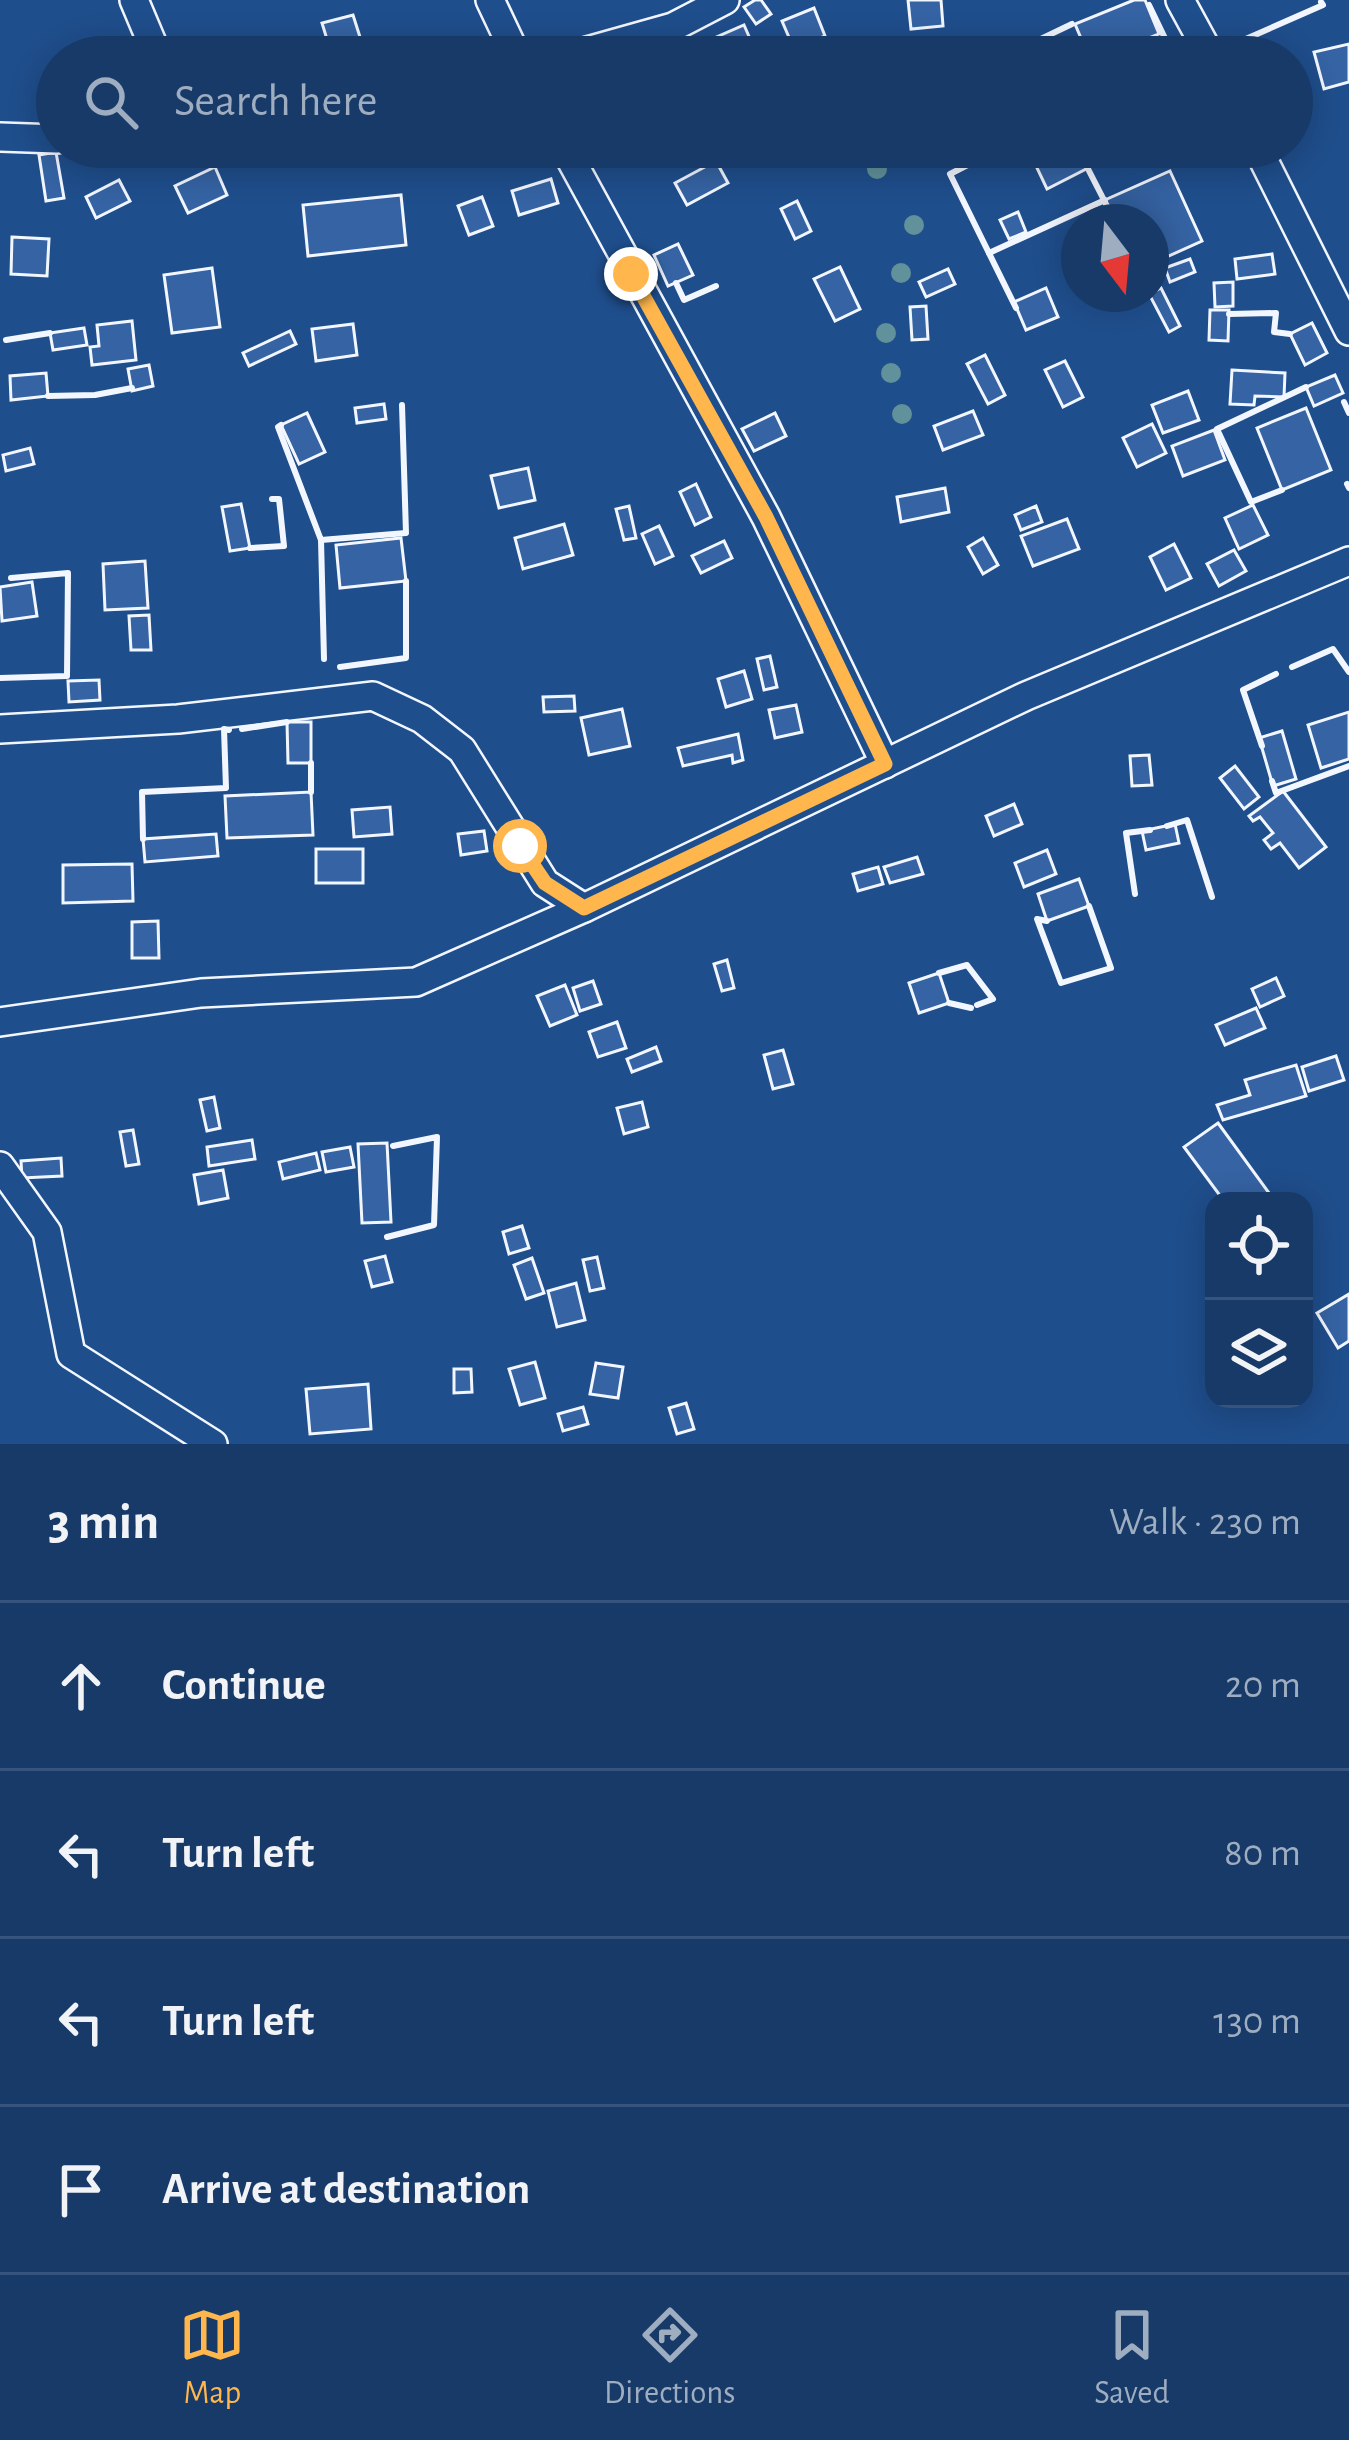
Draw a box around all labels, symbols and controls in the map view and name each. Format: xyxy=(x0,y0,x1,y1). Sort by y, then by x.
search box xyxy=(36,36,1313,168)
icon: search xyxy=(78,69,144,135)
text: Search here xyxy=(174,79,377,124)
north arrow xyxy=(1061,204,1169,312)
route end xyxy=(604,247,658,301)
route start xyxy=(493,819,547,873)
map controls xyxy=(1205,1192,1313,1408)
button: locate xyxy=(1205,1192,1313,1300)
button: layers xyxy=(1205,1300,1313,1408)
text: 3 min xyxy=(48,1497,159,1548)
text: Walk · 230 m xyxy=(1109,1503,1301,1542)
icon: ahead xyxy=(48,1653,114,1719)
text: Continue xyxy=(162,1663,326,1708)
text: 20 m xyxy=(1225,1666,1301,1705)
icon: left xyxy=(48,1821,114,1887)
text: Turn left xyxy=(162,1831,314,1876)
text: 80 m xyxy=(1224,1834,1301,1873)
icon: left xyxy=(48,1989,114,2055)
text: Turn left xyxy=(162,1999,314,2044)
text: 130 m xyxy=(1213,2002,1301,2041)
icon: arrive xyxy=(48,2157,114,2223)
text: Arrive at destination xyxy=(162,2167,530,2212)
tab: Map xyxy=(179,2302,245,2414)
tab: Directions xyxy=(604,2302,735,2414)
tab: Saved xyxy=(1094,2302,1170,2414)

